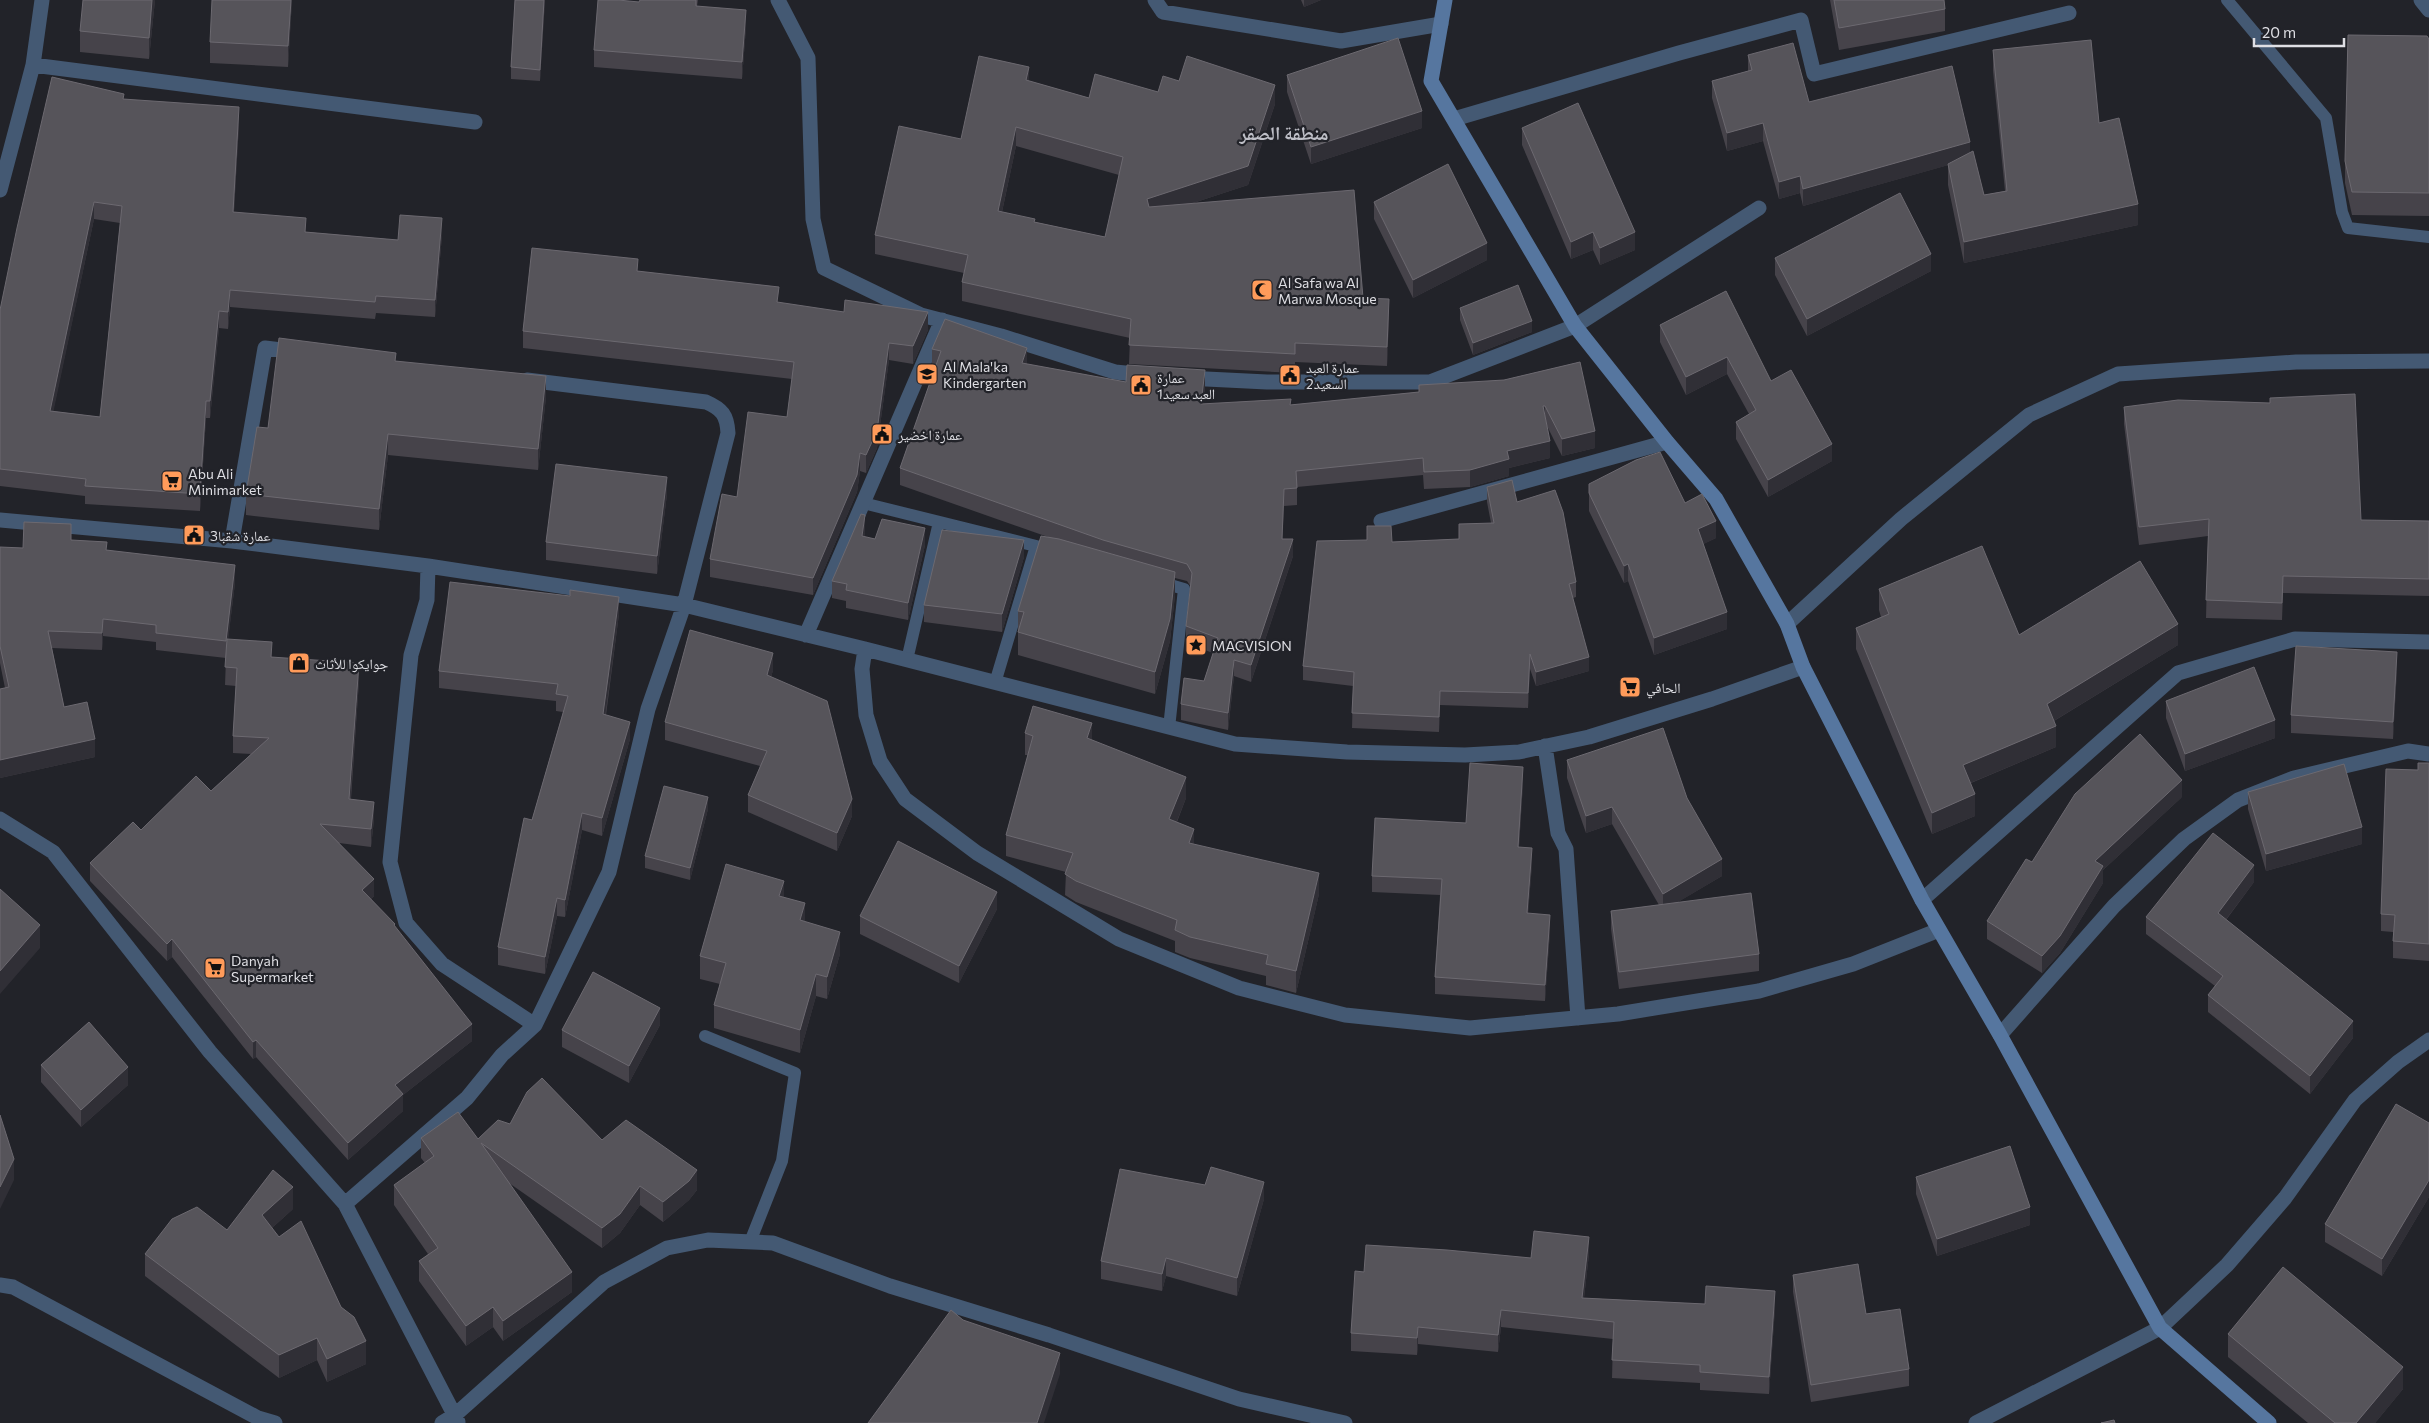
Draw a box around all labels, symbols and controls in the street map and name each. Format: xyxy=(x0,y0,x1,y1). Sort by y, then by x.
scale bar xyxy=(2254,15,2344,47)
text: 20 m xyxy=(2262,23,2296,41)
district label: منطقة الصقر xyxy=(1238,121,1329,144)
place label: Al Safa wa Al Marwa Mosque xyxy=(1278,274,1377,307)
mosque icon: Al Safa wa Al Marwa Mosque xyxy=(1250,278,1274,302)
place label: Al Mala'ka Kindergarten xyxy=(943,358,1027,391)
place label: عمارة العبد السعيد2 xyxy=(1306,359,1359,392)
school or university icon: Al Mala'ka Kindergarten xyxy=(915,362,939,386)
public building icon: عمارة العبد السعيد2 xyxy=(1278,363,1302,387)
place label: عمارة العبد سعيد1 xyxy=(1157,369,1215,402)
public building icon: عمارة العبد سعيد1 xyxy=(1129,373,1153,397)
public building icon: عمارة اخضير xyxy=(870,422,894,446)
place label: عمارة اخضير xyxy=(897,426,962,444)
place label: Abu Ali Minimarket xyxy=(188,465,262,498)
supermarket icon: Abu Ali Minimarket xyxy=(160,469,184,493)
public building icon: عمارة شقبا3 xyxy=(182,523,206,547)
place label: عمارة شقبا3 xyxy=(210,527,270,545)
place icon: MACVISION xyxy=(1184,633,1208,657)
place label: MACVISION xyxy=(1212,637,1292,654)
shop icon: جوايكوا للأثاث xyxy=(287,651,311,675)
place label: جوايكوا للأثاث xyxy=(315,655,388,673)
supermarket icon: الحافي xyxy=(1618,675,1642,699)
place label: الحافي xyxy=(1646,679,1681,699)
place label: Danyah Supermarket xyxy=(231,952,314,985)
supermarket icon: Danyah Supermarket xyxy=(203,956,227,980)

